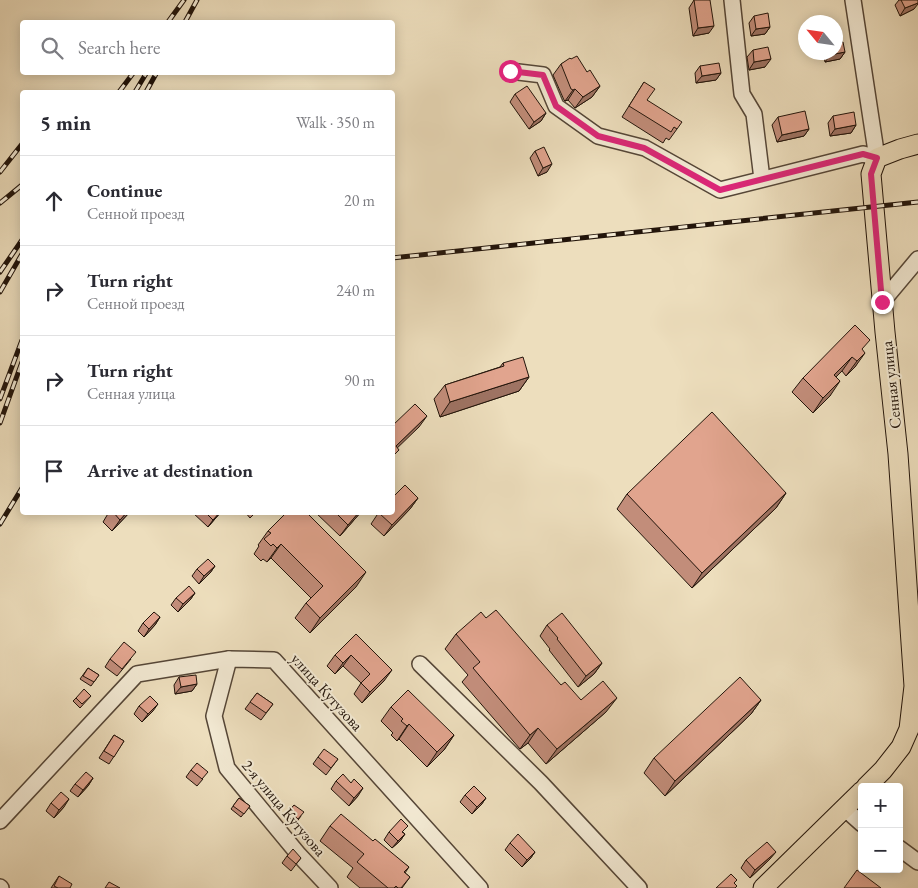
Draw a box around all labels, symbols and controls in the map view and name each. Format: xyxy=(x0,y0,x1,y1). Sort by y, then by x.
north arrow xyxy=(798,15,843,60)
search box xyxy=(20,20,395,75)
icon: search xyxy=(38,34,66,62)
text: Search here xyxy=(78,35,160,60)
route start xyxy=(499,60,522,83)
text: 5 min xyxy=(40,109,91,136)
text: Walk · 350 m xyxy=(296,112,375,133)
text: Continue xyxy=(87,178,162,203)
icon: ahead xyxy=(40,187,68,215)
text: 20 m xyxy=(344,190,375,211)
text: Сенной проезд xyxy=(87,203,185,224)
text: Turn right xyxy=(87,268,173,293)
icon: right xyxy=(40,277,68,305)
text: 240 m xyxy=(336,280,375,301)
route end xyxy=(871,291,894,314)
text: Сенной проезд xyxy=(87,293,185,314)
street label: Сенная улица xyxy=(876,339,906,430)
text: Turn right xyxy=(87,358,173,383)
icon: right xyxy=(40,367,68,395)
text: 90 m xyxy=(344,370,375,391)
text: Сенная улица xyxy=(87,383,175,404)
icon: arrive xyxy=(40,457,68,485)
text: Arrive at destination xyxy=(87,458,253,483)
street label: улица Кутузова xyxy=(286,649,368,736)
street label: 2-я улица Кутузова xyxy=(237,755,331,861)
map controls xyxy=(858,783,903,873)
button: + xyxy=(858,783,903,828)
button: − xyxy=(858,828,903,873)

